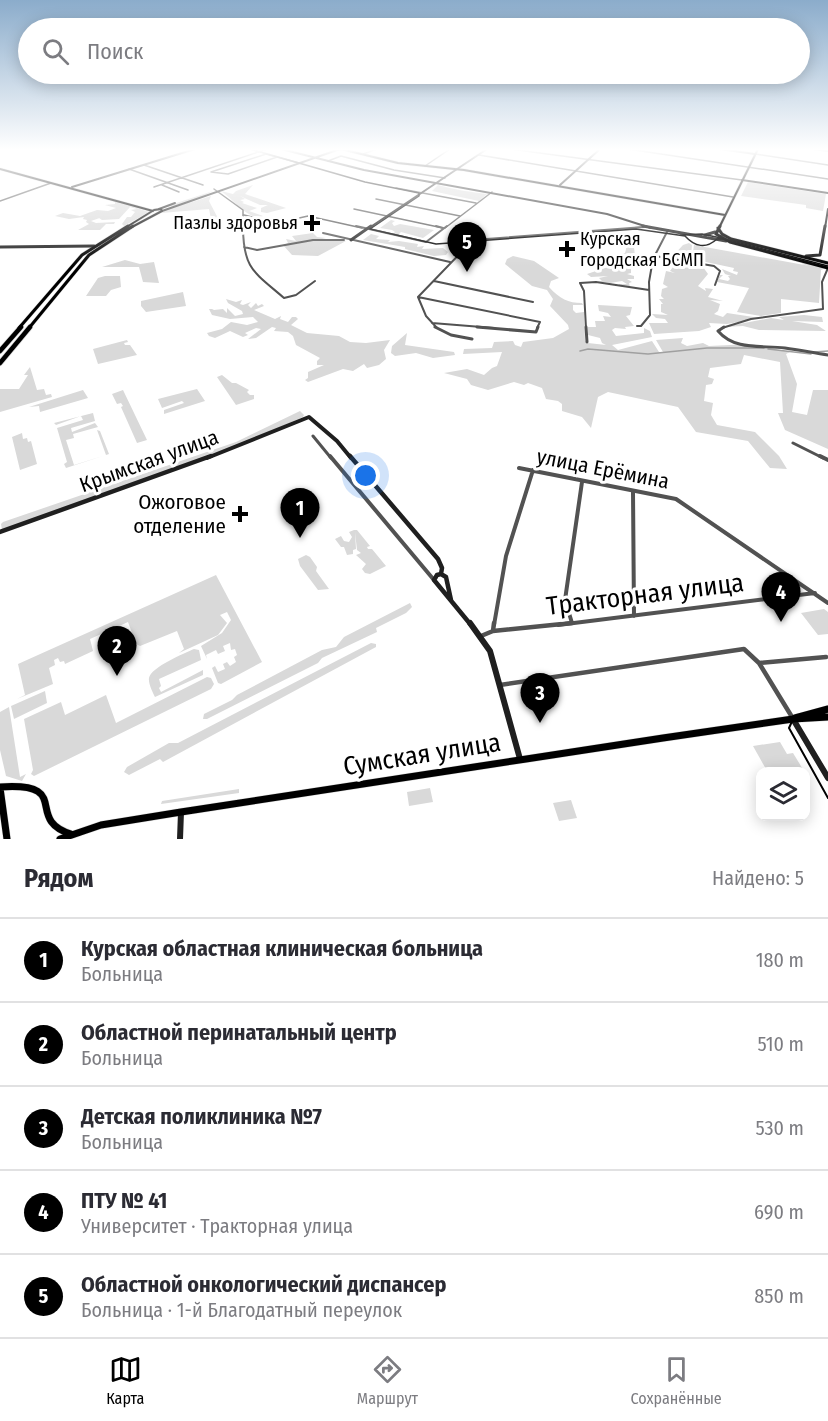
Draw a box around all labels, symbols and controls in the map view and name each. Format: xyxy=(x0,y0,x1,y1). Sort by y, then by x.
search box xyxy=(18,18,810,84)
icon: search xyxy=(39,35,72,68)
text: Поиск xyxy=(87,38,143,65)
place label: Пазлы здоровья xyxy=(173,212,298,234)
marker: Пазлы здоровья xyxy=(303,214,321,232)
pin: 5 xyxy=(448,222,486,272)
place label: Курская городская БСМП xyxy=(580,228,704,271)
marker: Курская городская БСМП xyxy=(558,240,576,258)
street label: Крымская улица xyxy=(76,424,222,498)
street label: улица Ерёмина xyxy=(535,443,671,495)
your location xyxy=(351,461,380,490)
pin: 1 xyxy=(280,488,320,538)
place label: Ожоговое отделение xyxy=(133,489,226,539)
marker: Ожоговое отделение xyxy=(231,505,249,523)
street label: Тракторная улица xyxy=(545,567,746,622)
pin: 4 xyxy=(762,572,800,622)
pin: 2 xyxy=(98,626,136,676)
pin: 3 xyxy=(520,674,560,723)
street label: Сумская улица xyxy=(341,727,503,782)
map controls xyxy=(756,767,810,821)
button: layers xyxy=(756,767,810,821)
text: Рядом xyxy=(24,863,93,894)
text: Найдено: 5 xyxy=(712,866,804,890)
text: Курская областная клиническая больница xyxy=(81,935,483,962)
text: 1 xyxy=(39,948,48,972)
text: 180 m xyxy=(756,948,804,972)
text: Больница xyxy=(81,962,163,986)
text: Областной перинатальный центр xyxy=(81,1019,397,1046)
text: 2 xyxy=(39,1032,48,1056)
text: 510 m xyxy=(758,1032,804,1056)
text: Больница xyxy=(81,1046,163,1070)
text: Детская поликлиника №7 xyxy=(81,1103,322,1130)
text: 3 xyxy=(39,1116,48,1140)
text: 530 m xyxy=(755,1116,804,1140)
text: Больница xyxy=(81,1130,163,1154)
text: ПТУ № 41 xyxy=(81,1187,167,1214)
text: 4 xyxy=(38,1200,49,1224)
text: 690 m xyxy=(754,1200,804,1224)
text: Университет · Тракторная улица xyxy=(81,1214,353,1238)
text: Областной онкологический диспансер xyxy=(81,1271,446,1298)
text: 5 xyxy=(39,1284,48,1308)
text: 850 m xyxy=(754,1284,804,1308)
text: Больница · 1-й Благодатный переулок xyxy=(81,1298,402,1322)
tab: Карта xyxy=(106,1353,144,1408)
tab: Маршрут xyxy=(357,1353,418,1408)
tab: Сохранённые xyxy=(630,1353,722,1408)

